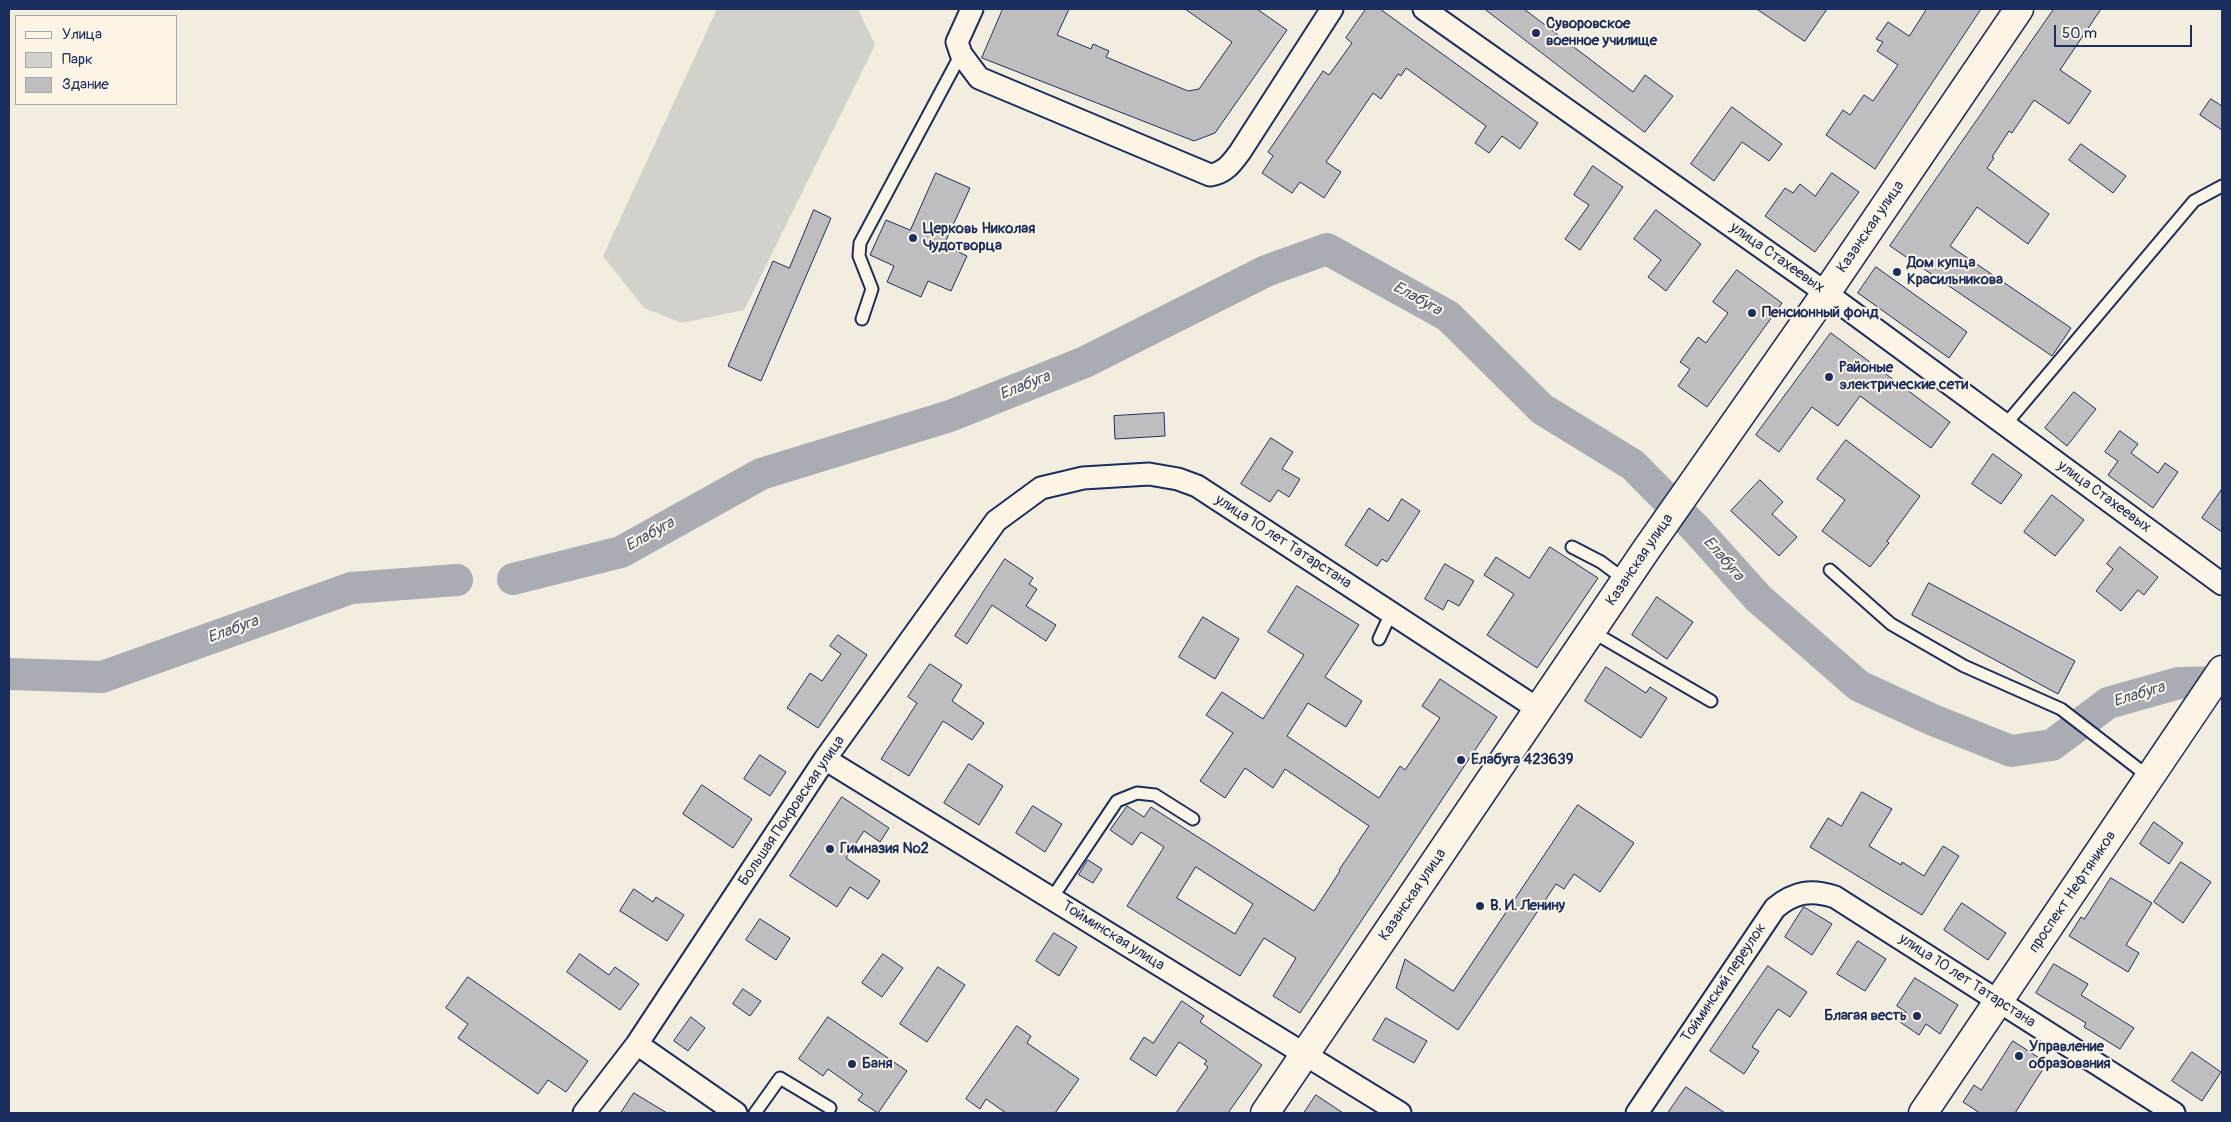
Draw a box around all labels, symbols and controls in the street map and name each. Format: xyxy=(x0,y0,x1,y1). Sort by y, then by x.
legend xyxy=(15,15,178,105)
place label: Суворовское военное училище xyxy=(1546,15,1657,50)
scale bar xyxy=(2056,15,2194,47)
text: 50 m xyxy=(2062,24,2097,43)
text: Улица xyxy=(62,25,102,44)
marker: Суворовское военное училище xyxy=(1530,27,1542,39)
text: Парк xyxy=(62,50,93,69)
text: Здание xyxy=(62,75,109,94)
street label: Казанская улица xyxy=(1834,177,1908,277)
street label: улица Стахеевых xyxy=(1726,219,1828,297)
place label: Церковь Николая Чудотворца xyxy=(923,220,1035,255)
marker: Церковь Николая Чудотворца xyxy=(907,232,919,244)
place label: Дом купца Красильникова xyxy=(1907,254,2003,289)
marker: Дом купца Красильникова xyxy=(1891,266,1903,278)
water label: Елабуга xyxy=(1389,278,1445,320)
place label: Пенсионный фонд xyxy=(1762,304,1878,322)
marker: Пенсионный фонд xyxy=(1746,307,1758,319)
place label: Районые электрические сети xyxy=(1839,359,1968,394)
water label: Елабуга xyxy=(997,367,1053,405)
marker: Районые электрические сети xyxy=(1823,371,1835,383)
street label: улица Стахеевых xyxy=(2054,457,2154,537)
street label: улица 10 лет Татарстана xyxy=(1211,491,1355,593)
street label: Казанская улица xyxy=(1603,510,1677,610)
water label: Елабуга xyxy=(622,514,678,556)
water label: Елабуга xyxy=(1698,533,1748,585)
water label: Елабуга xyxy=(205,612,261,648)
water label: Елабуга xyxy=(2111,678,2167,712)
street label: Большая Покровская улица xyxy=(735,733,849,889)
place label: Елабуга 423639 xyxy=(1471,751,1573,769)
marker: Елабуга 423639 xyxy=(1455,754,1467,766)
street label: проспект Нефтяников xyxy=(2025,828,2121,956)
place label: Гимназия №2 xyxy=(840,840,929,858)
marker: Гимназия №2 xyxy=(824,843,836,855)
street label: Казанская улица xyxy=(1376,845,1450,945)
street label: Тойминская улица xyxy=(1058,897,1168,975)
place label: В. И. Ленину xyxy=(1490,897,1565,915)
marker: В. И. Ленину xyxy=(1474,900,1486,912)
street label: Тойминский переулок xyxy=(1677,920,1771,1046)
street label: улица 10 лет Татарстана xyxy=(1895,930,2039,1032)
place label: Благая весть xyxy=(1824,1007,1907,1025)
marker: Благая весть xyxy=(1911,1010,1923,1022)
place label: Управление образования xyxy=(2029,1038,2111,1073)
marker: Управление образования xyxy=(2013,1050,2025,1062)
place label: Баня xyxy=(862,1055,893,1073)
marker: Баня xyxy=(846,1058,858,1070)

